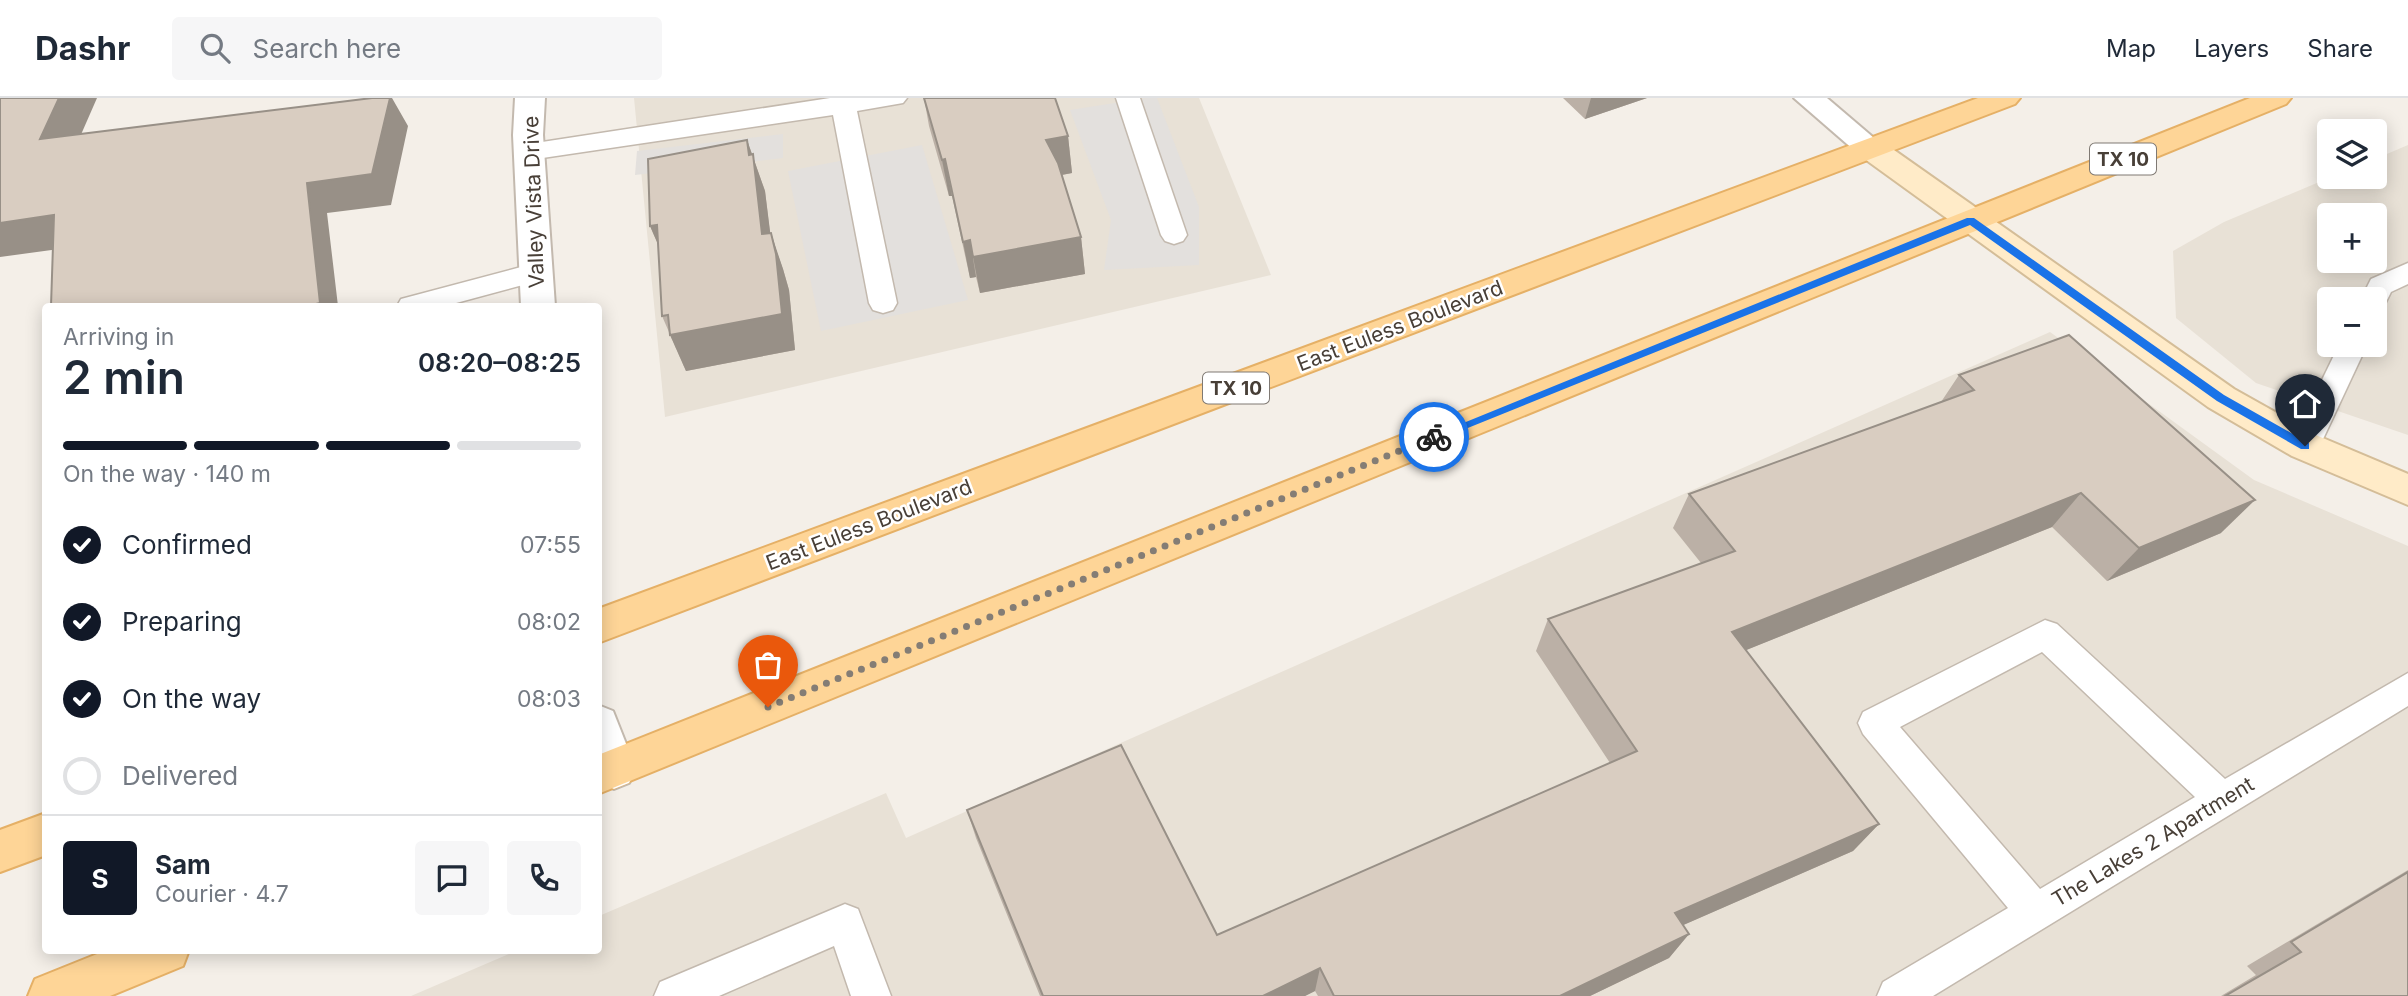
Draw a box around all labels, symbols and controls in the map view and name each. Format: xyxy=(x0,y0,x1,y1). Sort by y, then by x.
search box xyxy=(172,17,662,80)
text: Dashr xyxy=(35,28,130,68)
icon: search xyxy=(196,29,234,67)
text: Search here xyxy=(252,33,401,64)
text: Map xyxy=(2106,34,2156,63)
text: Layers xyxy=(2194,34,2269,63)
text: Share xyxy=(2307,34,2373,63)
street label: Valley Vista Drive xyxy=(518,115,549,289)
map controls xyxy=(2317,119,2387,357)
button: layers xyxy=(2317,119,2387,189)
road number: TX 10 xyxy=(2090,143,2156,174)
button: + xyxy=(2317,203,2387,273)
street label: East Euless Boulevard xyxy=(1293,275,1506,376)
button: − xyxy=(2317,287,2387,357)
text: Arriving in xyxy=(63,323,174,351)
text: 08:20–08:25 xyxy=(418,347,581,378)
text: 2 min xyxy=(63,349,185,405)
road number: TX 10 xyxy=(1203,372,1269,404)
pin xyxy=(2275,374,2335,446)
icon: home xyxy=(2286,385,2324,423)
courier xyxy=(1399,402,1469,472)
icon: bike xyxy=(1415,418,1453,456)
text: On the way · 140 m xyxy=(63,460,271,488)
street label: East Euless Boulevard xyxy=(762,474,975,575)
icon: check xyxy=(63,526,101,564)
text: Confirmed xyxy=(122,529,252,560)
text: 07:55 xyxy=(520,531,581,559)
icon: check xyxy=(63,603,101,641)
text: Preparing xyxy=(122,606,242,637)
text: 08:02 xyxy=(517,608,581,636)
pin xyxy=(738,635,798,707)
icon: bag xyxy=(749,646,787,684)
icon: check xyxy=(63,680,101,718)
text: On the way xyxy=(122,683,261,714)
text: 08:03 xyxy=(517,685,581,713)
text: Delivered xyxy=(122,760,238,791)
street label: The Lakes 2 Apartment xyxy=(2047,771,2258,912)
button: chat xyxy=(415,841,489,915)
button: phone xyxy=(507,841,581,915)
text: Sam xyxy=(155,849,211,880)
text: S xyxy=(91,863,109,894)
text: Courier · 4.7 xyxy=(155,880,289,908)

